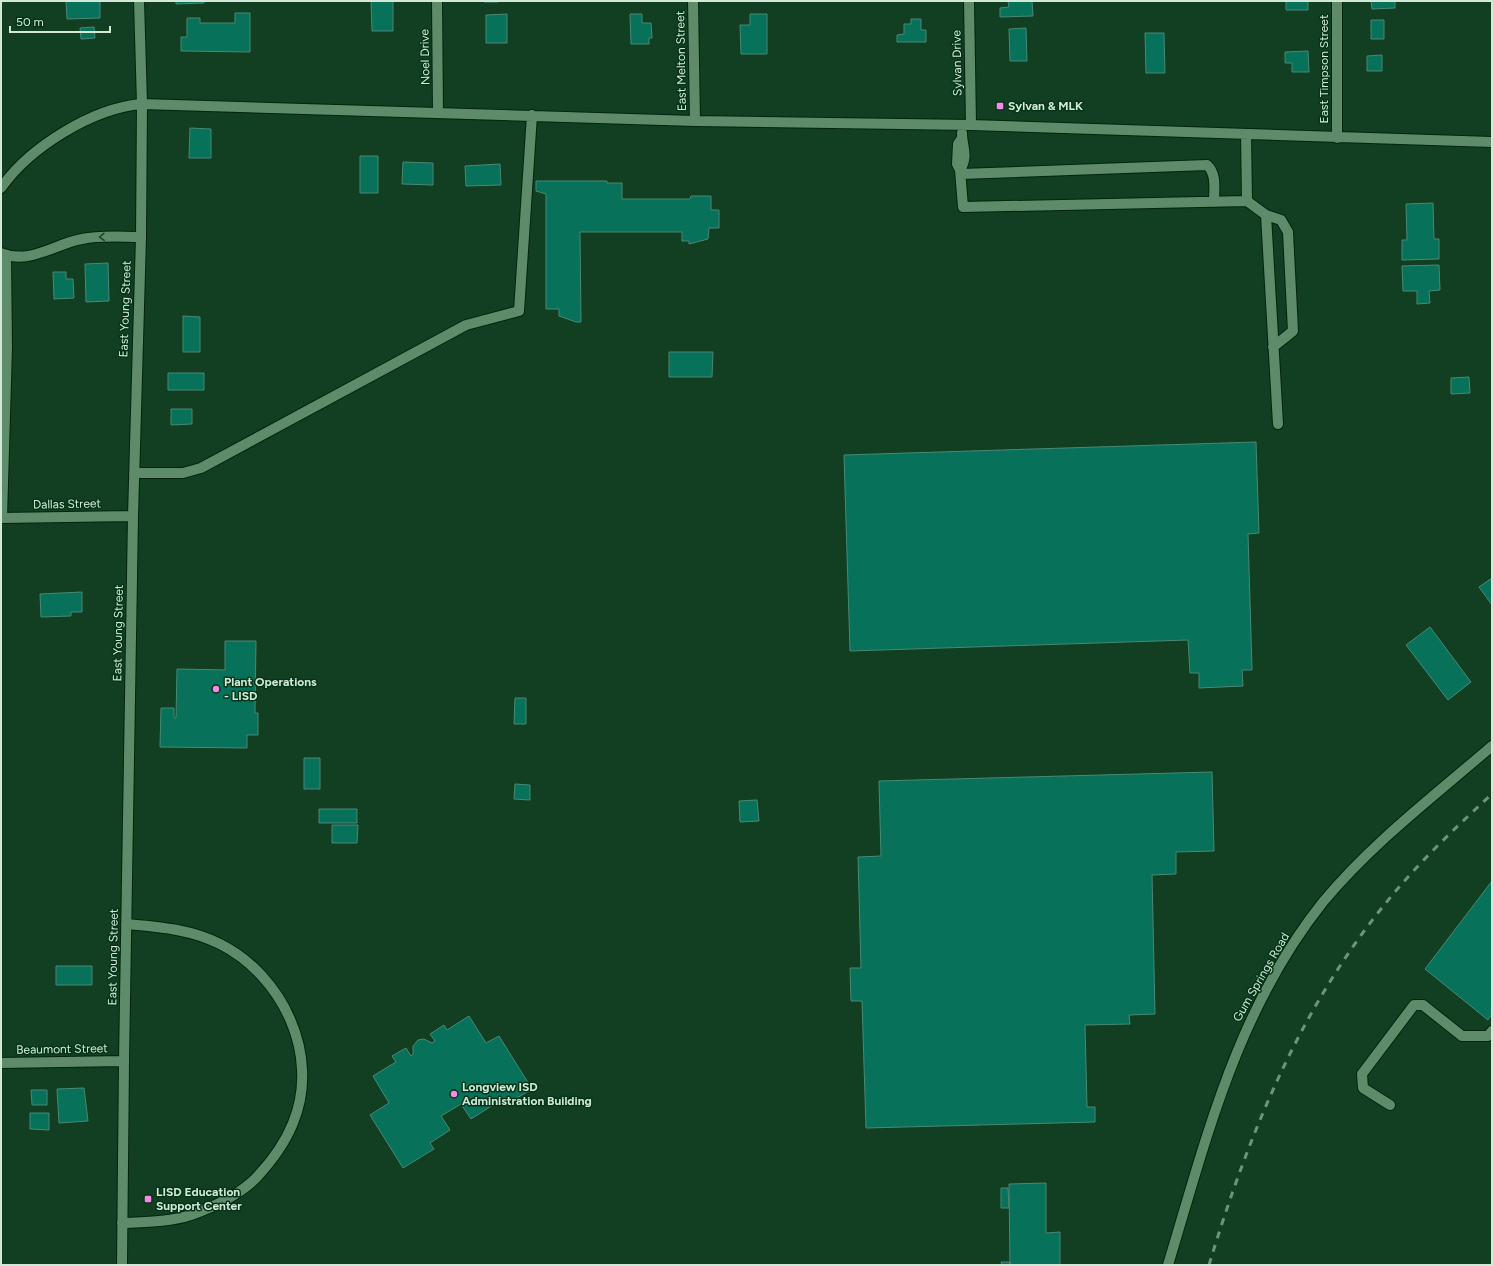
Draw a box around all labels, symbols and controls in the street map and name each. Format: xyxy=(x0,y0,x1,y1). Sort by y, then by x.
scale bar xyxy=(10,8,110,34)
street label: East Melton Street xyxy=(673,10,689,111)
street label: East Timpson Street xyxy=(1317,14,1331,123)
text: 50 m xyxy=(16,15,44,29)
street label: Noel Drive xyxy=(418,28,432,85)
street label: Sylvan Drive xyxy=(949,29,965,96)
place label: Sylvan & MLK xyxy=(1008,99,1083,113)
marker: Sylvan & MLK xyxy=(995,101,1005,111)
one-way arrow xyxy=(99,232,105,241)
street label: East Young Street xyxy=(116,260,134,358)
street label: Dallas Street xyxy=(33,496,102,512)
street label: East Young Street xyxy=(110,584,126,682)
place label: Plant Operations - LISD xyxy=(224,675,317,703)
marker: Plant Operations - LISD xyxy=(211,684,221,694)
street label: East Young Street xyxy=(105,908,121,1006)
street label: Gum Springs Road xyxy=(1230,930,1292,1024)
street label: Beaumont Street xyxy=(16,1041,108,1057)
place label: Longview ISD Administration Building xyxy=(462,1080,592,1108)
marker: Longview ISD Administration Building xyxy=(449,1089,459,1099)
place label: LISD Education Support Center xyxy=(156,1185,242,1213)
marker: LISD Education Support Center xyxy=(143,1194,153,1204)

